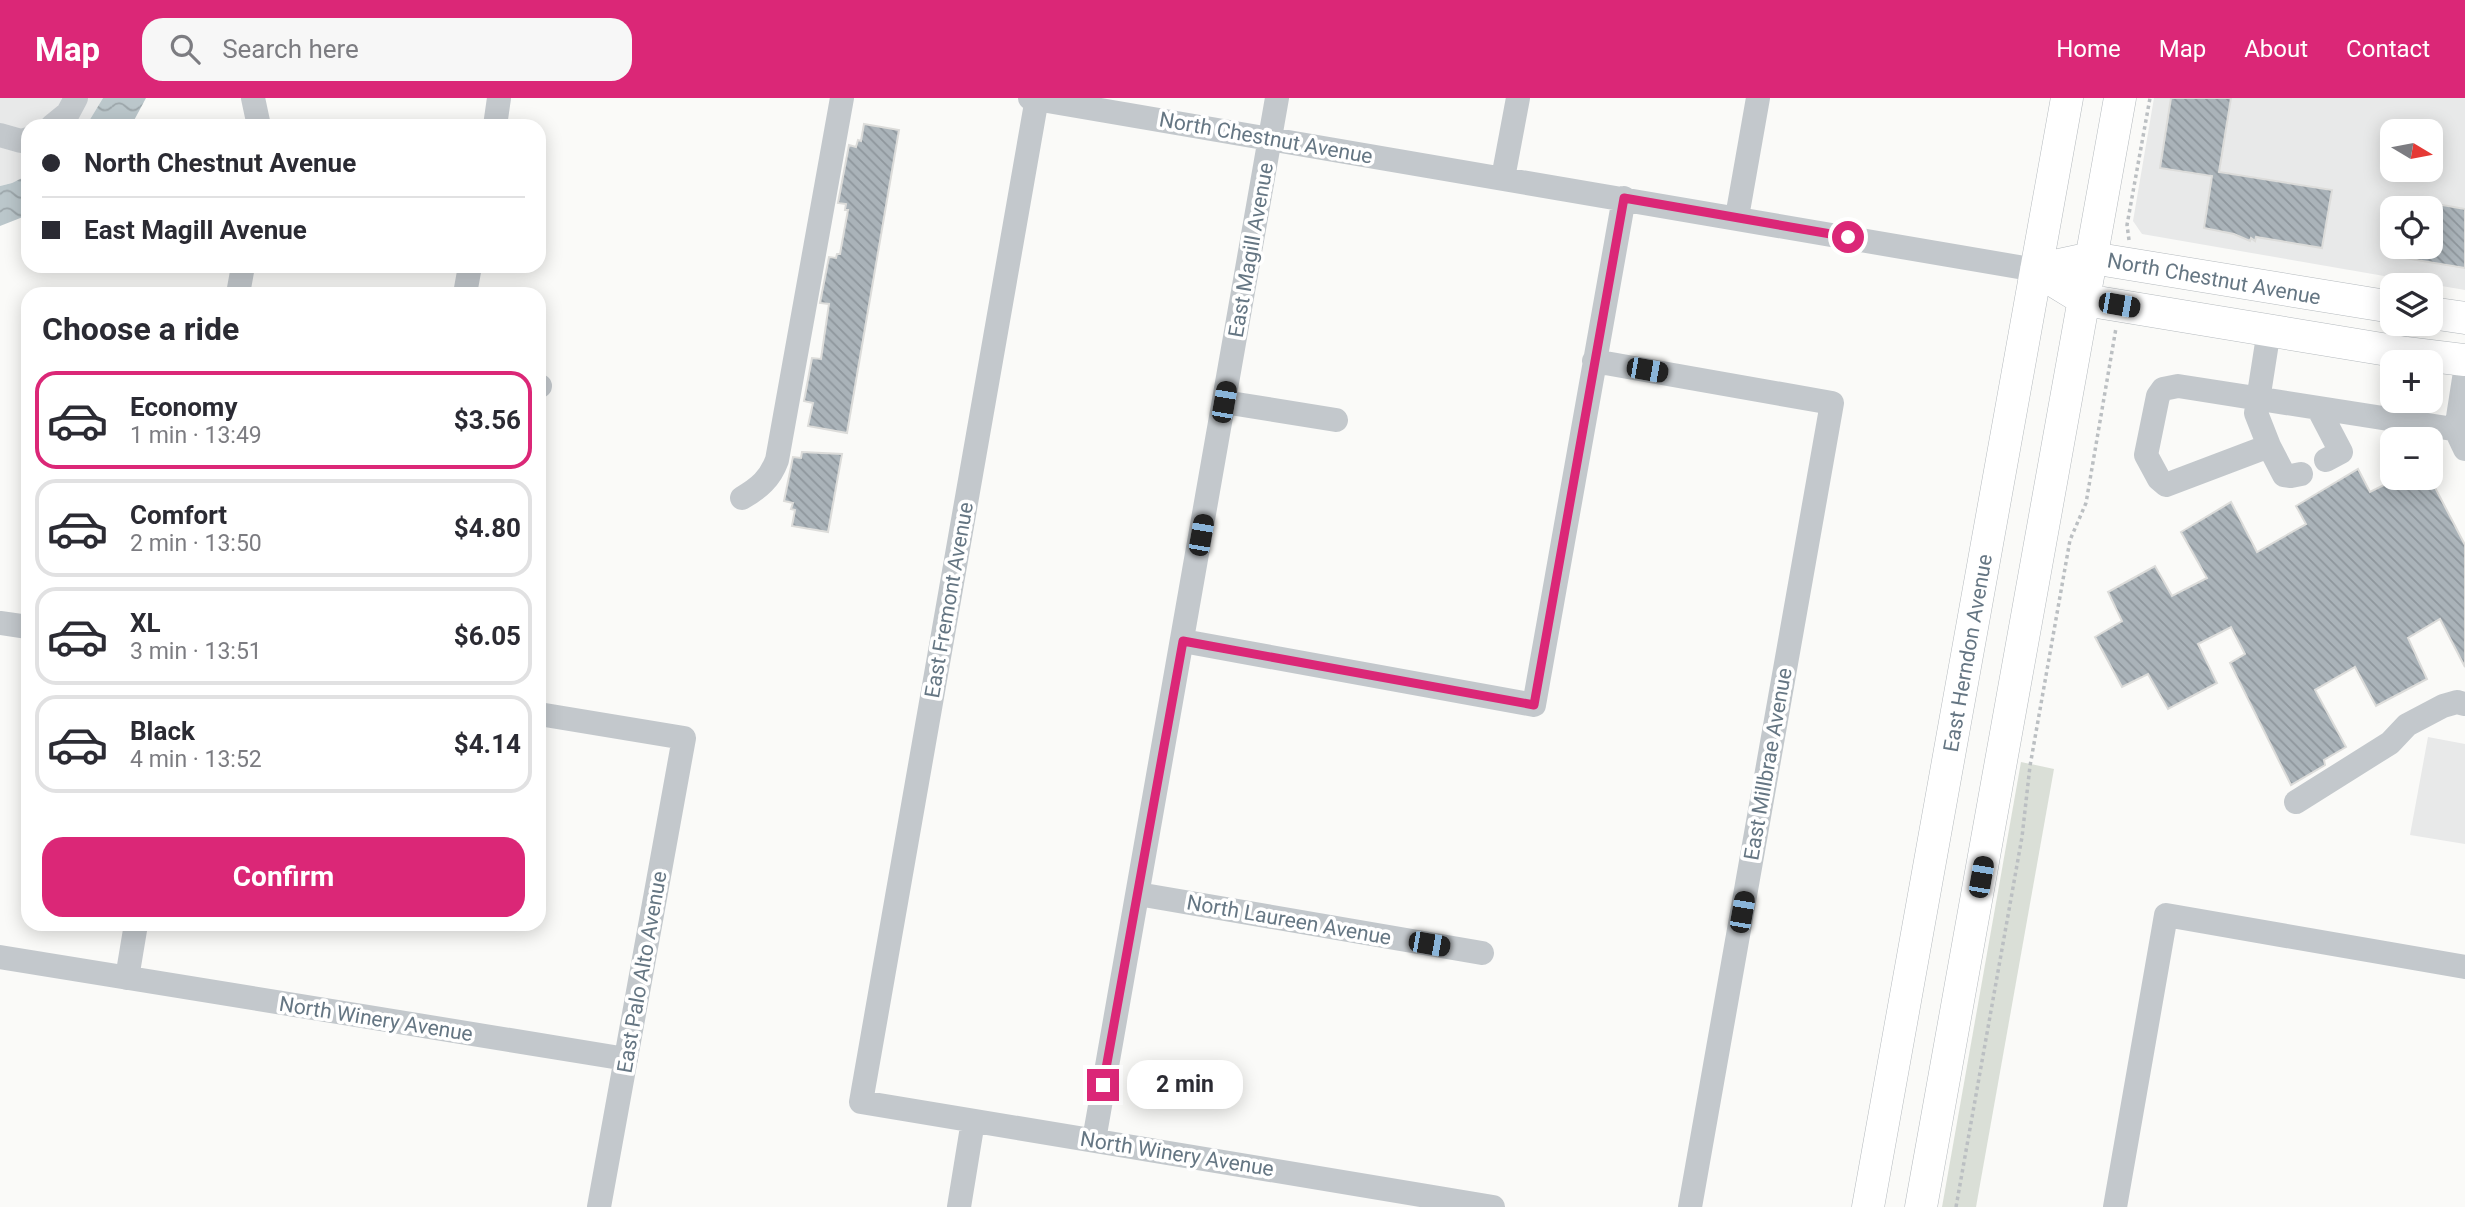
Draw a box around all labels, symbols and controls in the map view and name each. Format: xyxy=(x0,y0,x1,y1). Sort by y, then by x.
search box xyxy=(142,18,632,81)
text: Map xyxy=(35,30,100,69)
icon: search xyxy=(166,30,204,68)
text: Search here xyxy=(222,34,359,64)
text: Home xyxy=(2056,35,2121,63)
text: Map xyxy=(2159,35,2206,63)
text: About xyxy=(2244,35,2308,63)
text: Contact xyxy=(2346,35,2430,63)
street label: North Chestnut Avenue xyxy=(1157,107,1375,169)
north arrow xyxy=(2380,119,2443,182)
map controls xyxy=(2380,119,2443,490)
text: North Chestnut Avenue xyxy=(84,148,356,178)
street label: East Magill Avenue xyxy=(1224,161,1278,339)
button: locate xyxy=(2380,196,2443,259)
text: East Magill Avenue xyxy=(84,215,307,245)
route start xyxy=(1832,221,1864,253)
street label: North Chestnut Avenue xyxy=(2105,248,2323,310)
button: layers xyxy=(2380,273,2443,336)
car xyxy=(2097,291,2142,319)
text: Choose a ride xyxy=(42,310,239,348)
button: + xyxy=(2380,350,2443,413)
car xyxy=(1625,356,1670,384)
car xyxy=(1211,379,1238,425)
icon: car xyxy=(46,389,109,452)
text: Economy xyxy=(130,392,237,422)
text: $3.56 xyxy=(454,405,521,435)
text: 1 min · 13:49 xyxy=(130,422,262,449)
button: − xyxy=(2380,427,2443,490)
icon: car xyxy=(46,497,109,560)
text: Comfort xyxy=(130,500,227,530)
street label: East Fremont Avenue xyxy=(920,500,978,700)
car xyxy=(1188,512,1215,558)
text: $4.80 xyxy=(454,513,521,543)
text: 2 min · 13:50 xyxy=(130,530,262,557)
street label: East Herndon Avenue xyxy=(1939,552,1997,754)
icon: car xyxy=(46,605,109,668)
text: XL xyxy=(130,608,161,638)
text: $6.05 xyxy=(454,621,521,651)
text: 3 min · 13:51 xyxy=(130,638,262,665)
street label: East Millbrae Avenue xyxy=(1739,666,1797,862)
icon: car xyxy=(46,713,109,776)
text: Black xyxy=(130,716,195,746)
text: $4.14 xyxy=(454,729,521,759)
text: 4 min · 13:52 xyxy=(130,746,262,773)
button: Confirm xyxy=(42,837,525,917)
car xyxy=(1968,854,1995,900)
street label: East Palo Alto Avenue xyxy=(612,869,672,1075)
car xyxy=(1729,889,1756,935)
street label: North Laureen Avenue xyxy=(1185,890,1393,950)
car xyxy=(1407,930,1452,958)
street label: North Winery Avenue xyxy=(277,992,475,1046)
callout: 2 min xyxy=(1128,1060,1243,1110)
route end xyxy=(1087,1069,1119,1101)
text: 2 min xyxy=(1156,1071,1214,1098)
street label: North Winery Avenue xyxy=(1078,1127,1276,1181)

